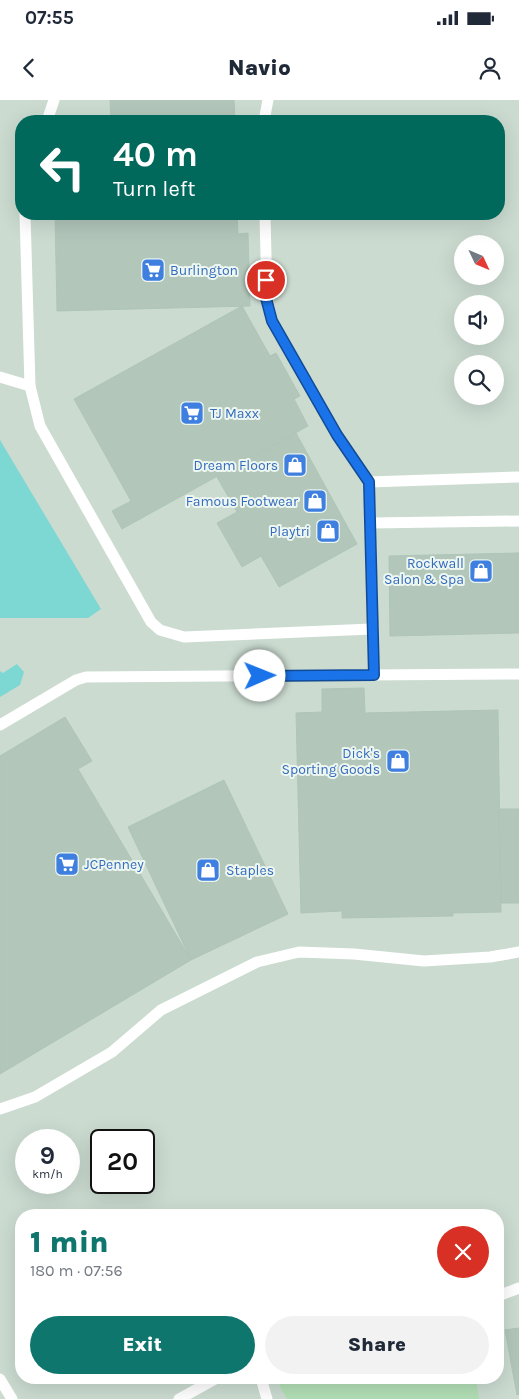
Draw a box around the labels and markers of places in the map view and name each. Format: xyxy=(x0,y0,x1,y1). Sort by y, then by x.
supermarket icon: Burlington xyxy=(140,257,166,283)
pin xyxy=(245,259,287,301)
place label: Burlington xyxy=(170,262,238,279)
supermarket icon: TJ Maxx xyxy=(179,400,205,426)
place label: TJ Maxx xyxy=(210,405,259,422)
shop icon: Dream Floors xyxy=(282,452,308,478)
place label: Dream Floors xyxy=(193,457,278,474)
shop icon: Famous Footwear xyxy=(302,488,328,514)
place label: Famous Footwear xyxy=(186,493,299,510)
shop icon: Playtri xyxy=(315,518,341,544)
place label: Playtri xyxy=(270,523,310,540)
place label: Rockwall Salon & Spa xyxy=(384,555,464,588)
shop icon: Rockwall Salon & Spa xyxy=(468,558,494,584)
place label: Dick's Sporting Goods xyxy=(282,745,380,778)
shop icon: Dick's Sporting Goods xyxy=(385,748,411,774)
supermarket icon: JCPenney xyxy=(54,851,80,877)
place label: JCPenney xyxy=(84,856,144,873)
shop icon: Staples xyxy=(195,857,221,883)
place label: Staples xyxy=(226,862,274,879)

